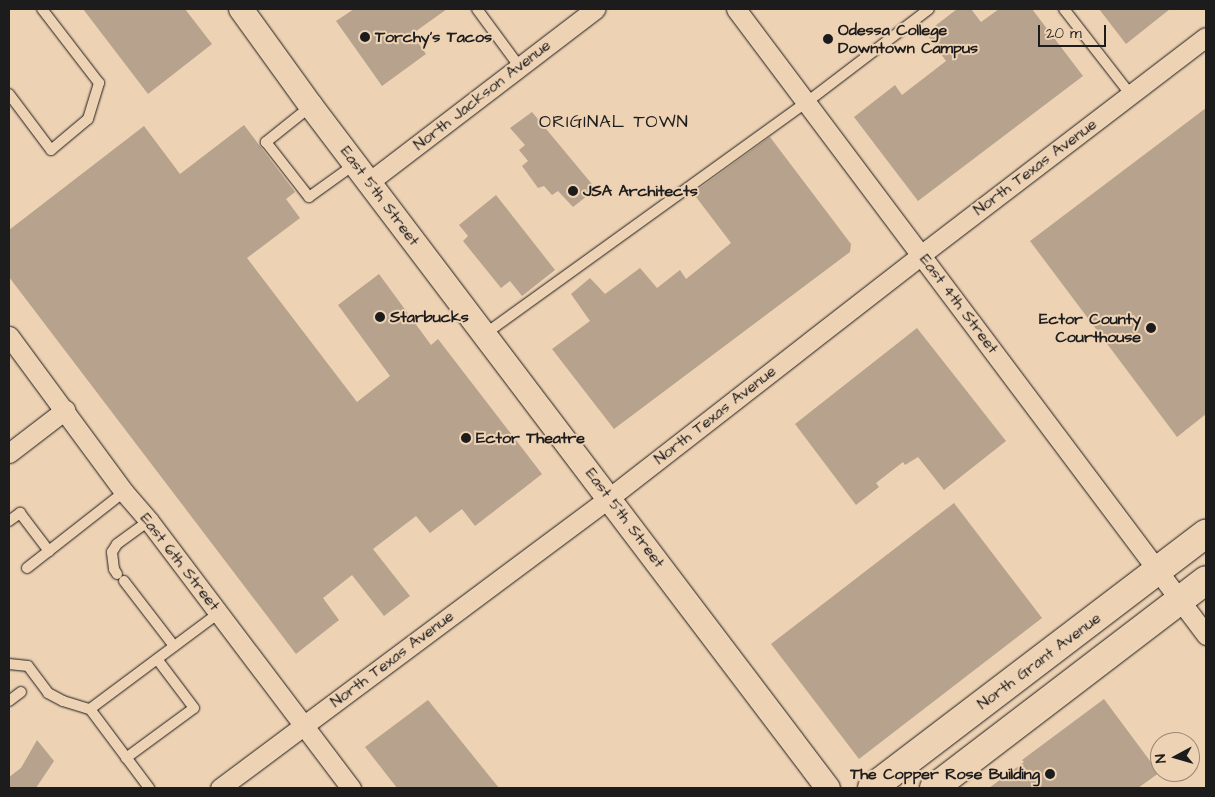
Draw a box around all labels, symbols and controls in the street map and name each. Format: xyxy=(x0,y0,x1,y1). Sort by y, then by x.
scale bar xyxy=(1040,15,1108,47)
place label: Odessa College Downtown Campus xyxy=(838,20,978,58)
text: 20 m xyxy=(1046,23,1082,44)
place label: Torchy's Tacos xyxy=(375,27,492,47)
marker: Torchy's Tacos xyxy=(359,31,371,43)
marker: Odessa College Downtown Campus xyxy=(822,33,834,45)
street label: North Jackson Avenue xyxy=(410,36,554,154)
district label: ORIGINAL TOWN xyxy=(537,111,691,133)
street label: North Texas Avenue xyxy=(970,114,1100,220)
street label: East 5th Street xyxy=(336,142,424,250)
place label: JSA Architects xyxy=(583,181,698,201)
marker: JSA Architects xyxy=(567,185,579,197)
street label: East 4th Street xyxy=(915,250,1003,358)
place label: Starbucks xyxy=(390,307,469,327)
place label: Ector County Courthouse xyxy=(1039,309,1141,347)
marker: Starbucks xyxy=(374,311,386,323)
marker: Ector County Courthouse xyxy=(1145,322,1157,334)
street label: North Texas Avenue xyxy=(650,361,780,469)
place label: Ector Theatre xyxy=(476,428,585,448)
marker: Ector Theatre xyxy=(460,432,472,444)
street label: East 5th Street xyxy=(581,464,669,572)
street label: East 6th Street xyxy=(136,509,224,615)
street label: North Texas Avenue xyxy=(327,606,457,712)
street label: North Grant Avenue xyxy=(973,608,1105,714)
north arrow xyxy=(1150,732,1200,782)
text: N xyxy=(1151,753,1171,764)
place label: The Copper Rose Building xyxy=(850,764,1040,784)
marker: The Copper Rose Building xyxy=(1044,768,1056,780)

